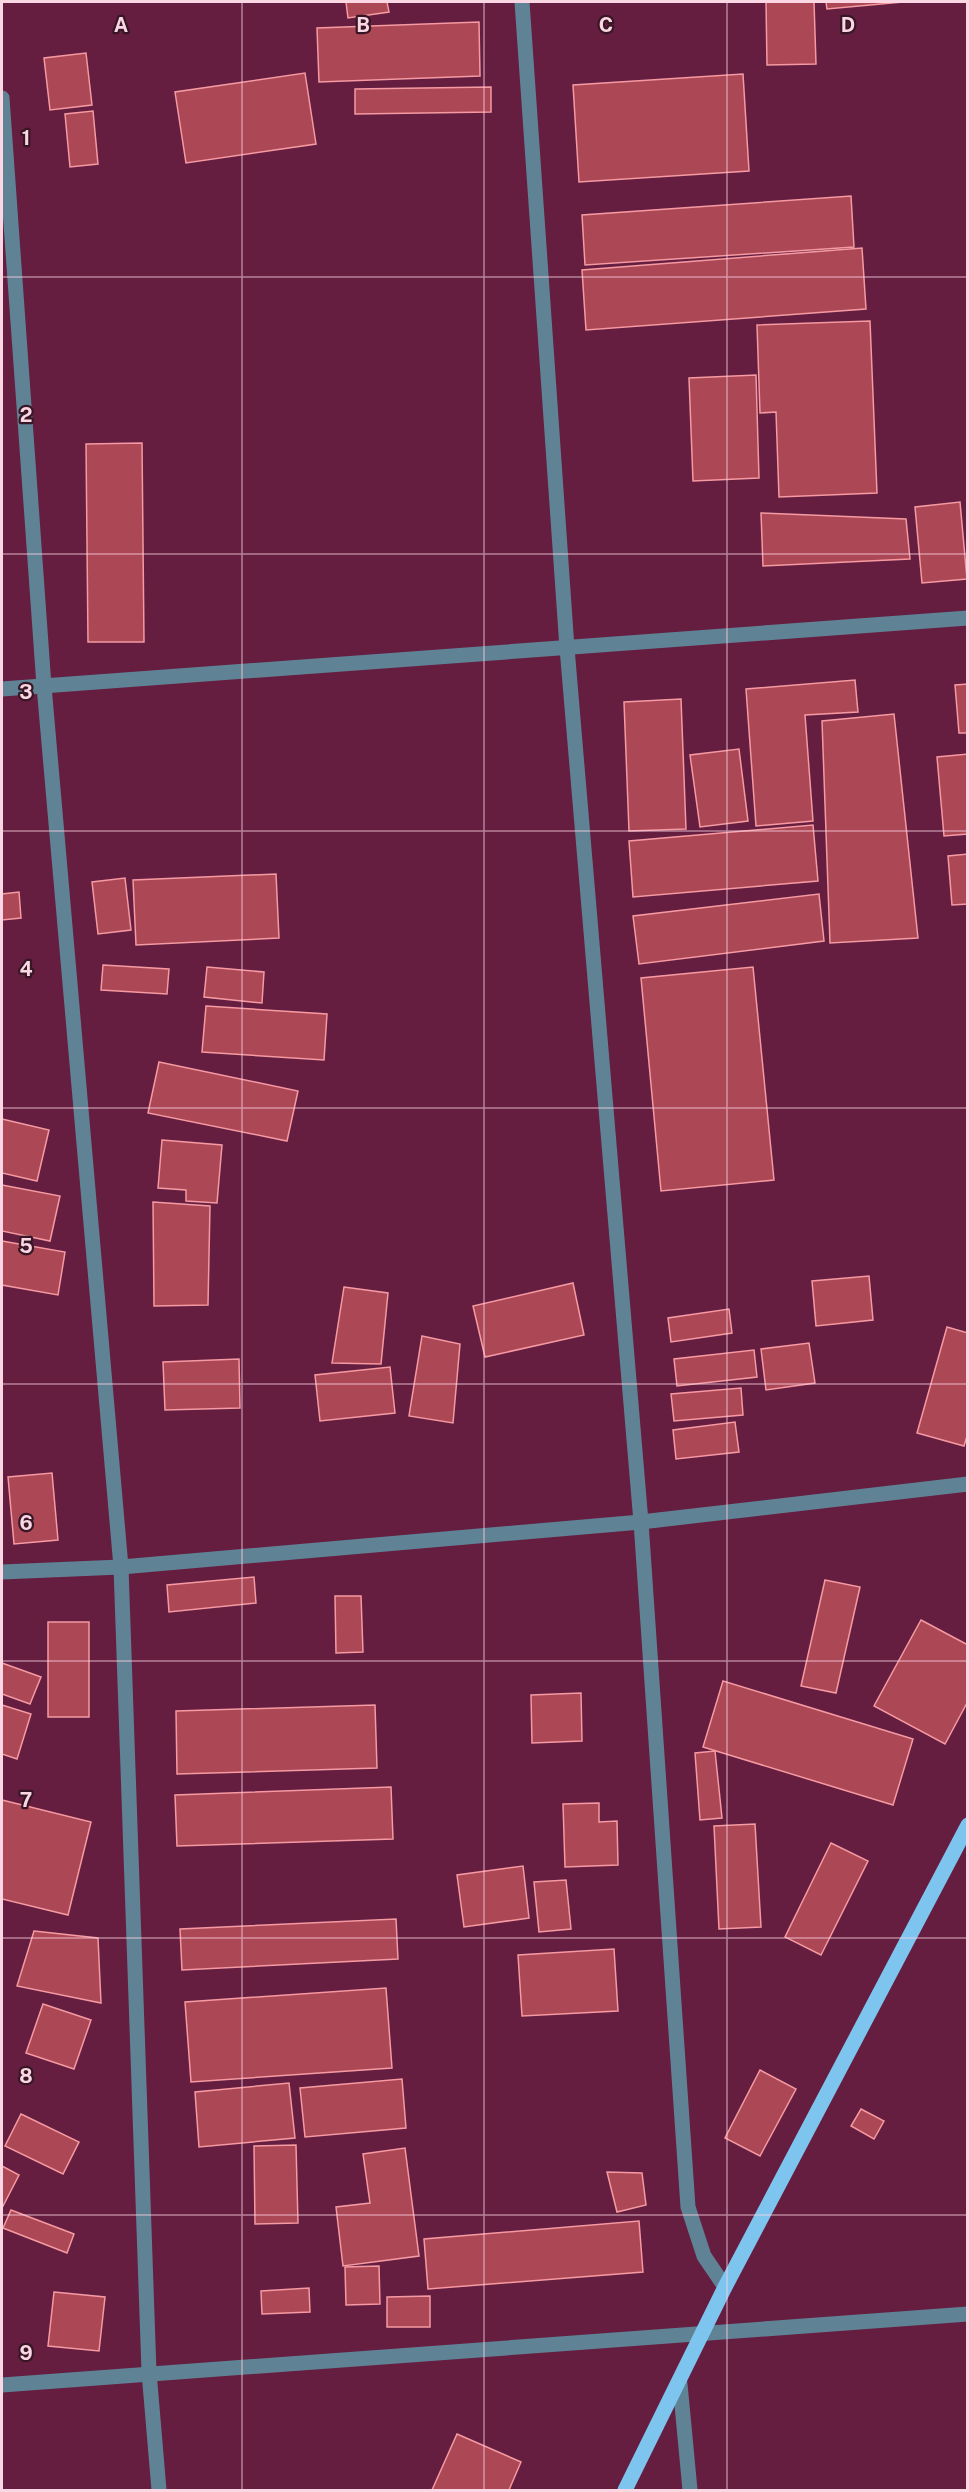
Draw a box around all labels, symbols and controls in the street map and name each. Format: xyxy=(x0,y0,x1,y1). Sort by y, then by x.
text: A xyxy=(114,13,128,37)
text: B xyxy=(356,13,370,37)
text: C xyxy=(599,13,613,37)
text: D xyxy=(841,13,855,37)
text: 1 xyxy=(22,126,30,150)
text: 2 xyxy=(20,403,32,427)
text: 3 xyxy=(19,680,33,704)
text: 4 xyxy=(19,957,33,981)
text: 5 xyxy=(19,1234,33,1258)
text: 6 xyxy=(19,1511,33,1535)
text: 7 xyxy=(20,1788,32,1812)
text: 8 xyxy=(19,2064,33,2088)
text: 9 xyxy=(19,2341,33,2365)

